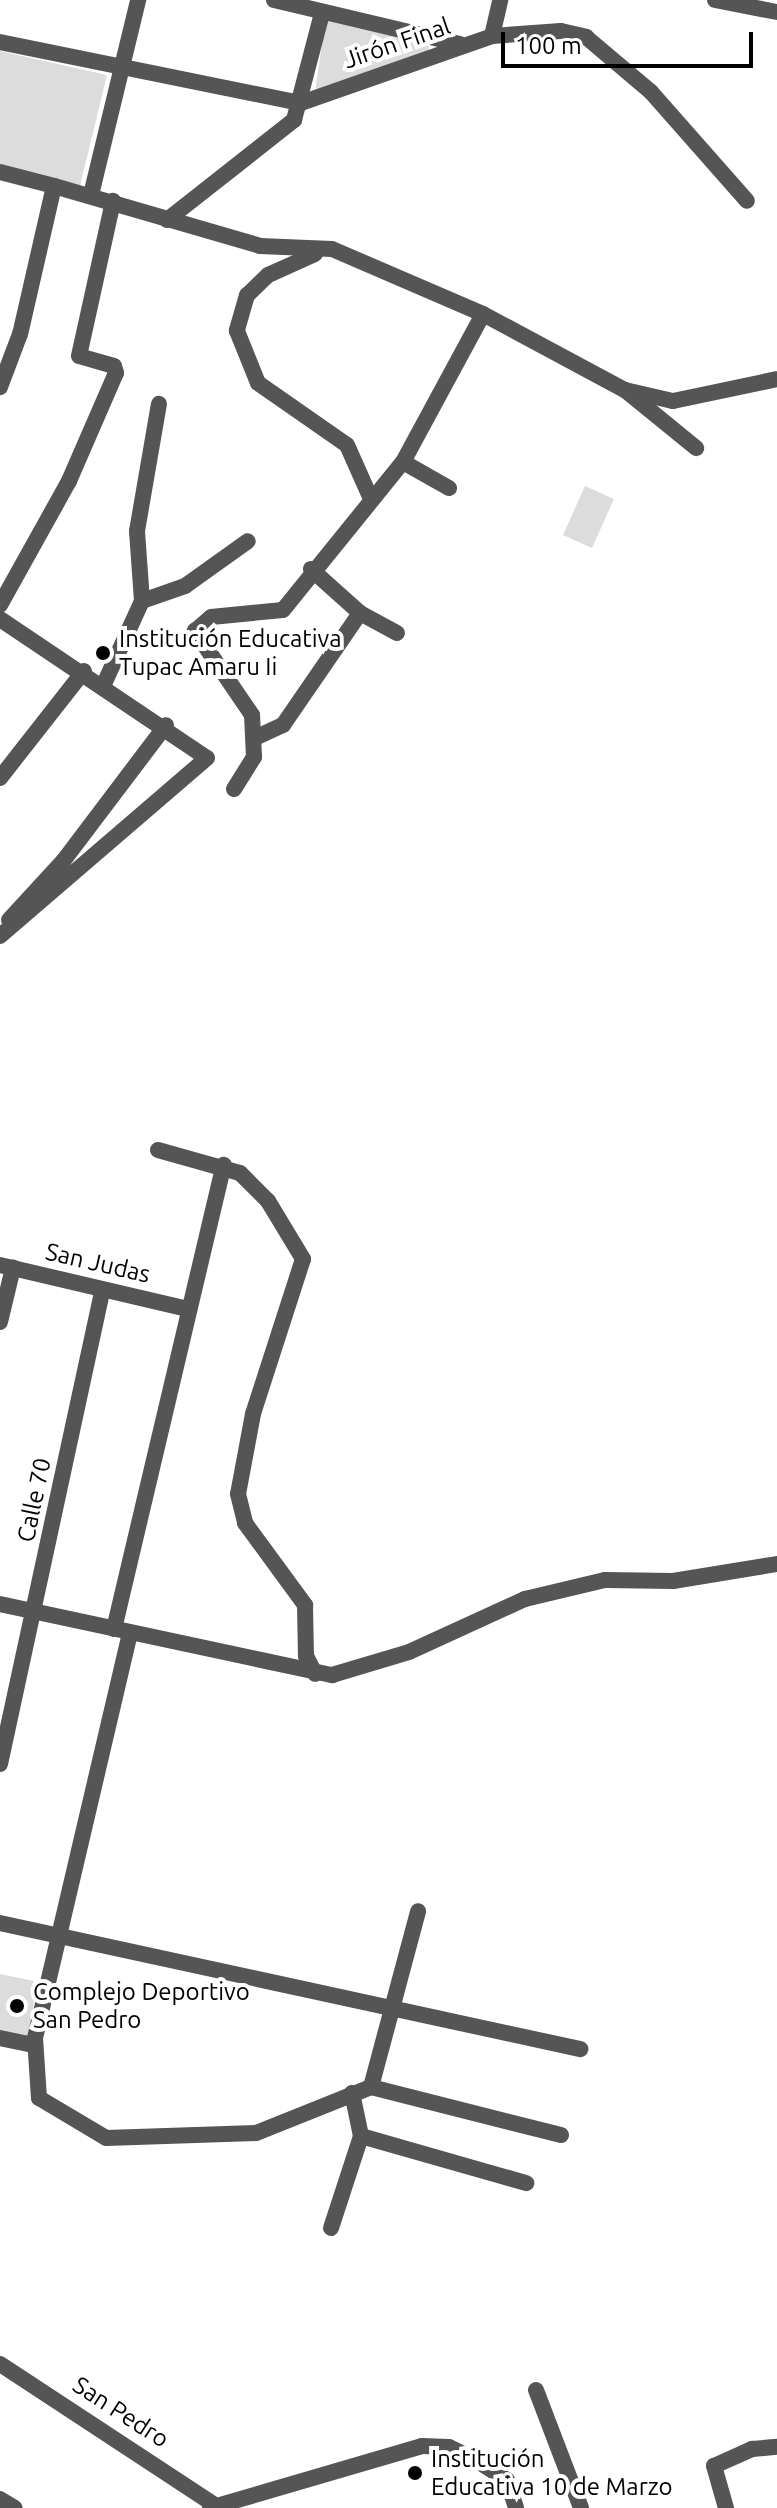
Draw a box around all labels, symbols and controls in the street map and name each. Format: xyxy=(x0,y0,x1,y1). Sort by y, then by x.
street label: Jirón Final xyxy=(340,11,454,75)
scale bar xyxy=(505,16,757,66)
text: 100 m xyxy=(515,32,582,59)
place label: Institución Educativa Tupac Amaru Ii xyxy=(119,625,342,681)
marker: Institución Educativa Tupac Amaru Ii xyxy=(94,644,112,662)
street label: San Judas xyxy=(43,1237,153,1289)
street label: Calle 70 xyxy=(11,1455,57,1545)
place label: Complejo Deportivo San Pedro xyxy=(33,1978,250,2034)
marker: Complejo Deportivo San Pedro xyxy=(8,1997,26,2015)
street label: San Pedro xyxy=(68,2370,174,2454)
place label: Institución Educativa 10 de Marzo xyxy=(431,2445,673,2501)
marker: Institución Educativa 10 de Marzo xyxy=(406,2464,424,2482)

